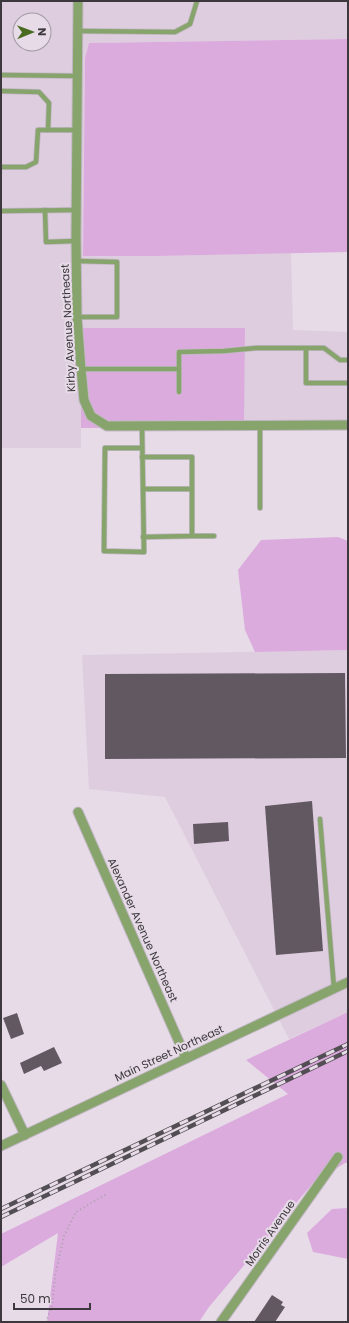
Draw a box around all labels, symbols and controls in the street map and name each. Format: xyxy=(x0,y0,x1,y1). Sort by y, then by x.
north arrow xyxy=(12,12,52,52)
text: N xyxy=(34,28,50,36)
street label: Kirby Avenue Northeast xyxy=(57,264,79,392)
street label: Alexander Avenue Northeast xyxy=(104,855,182,1005)
street label: Main Street Northeast xyxy=(112,1021,226,1085)
street label: Morris Avenue xyxy=(241,1197,299,1269)
scale bar xyxy=(14,1285,90,1311)
text: 50 m xyxy=(20,1290,51,1307)

